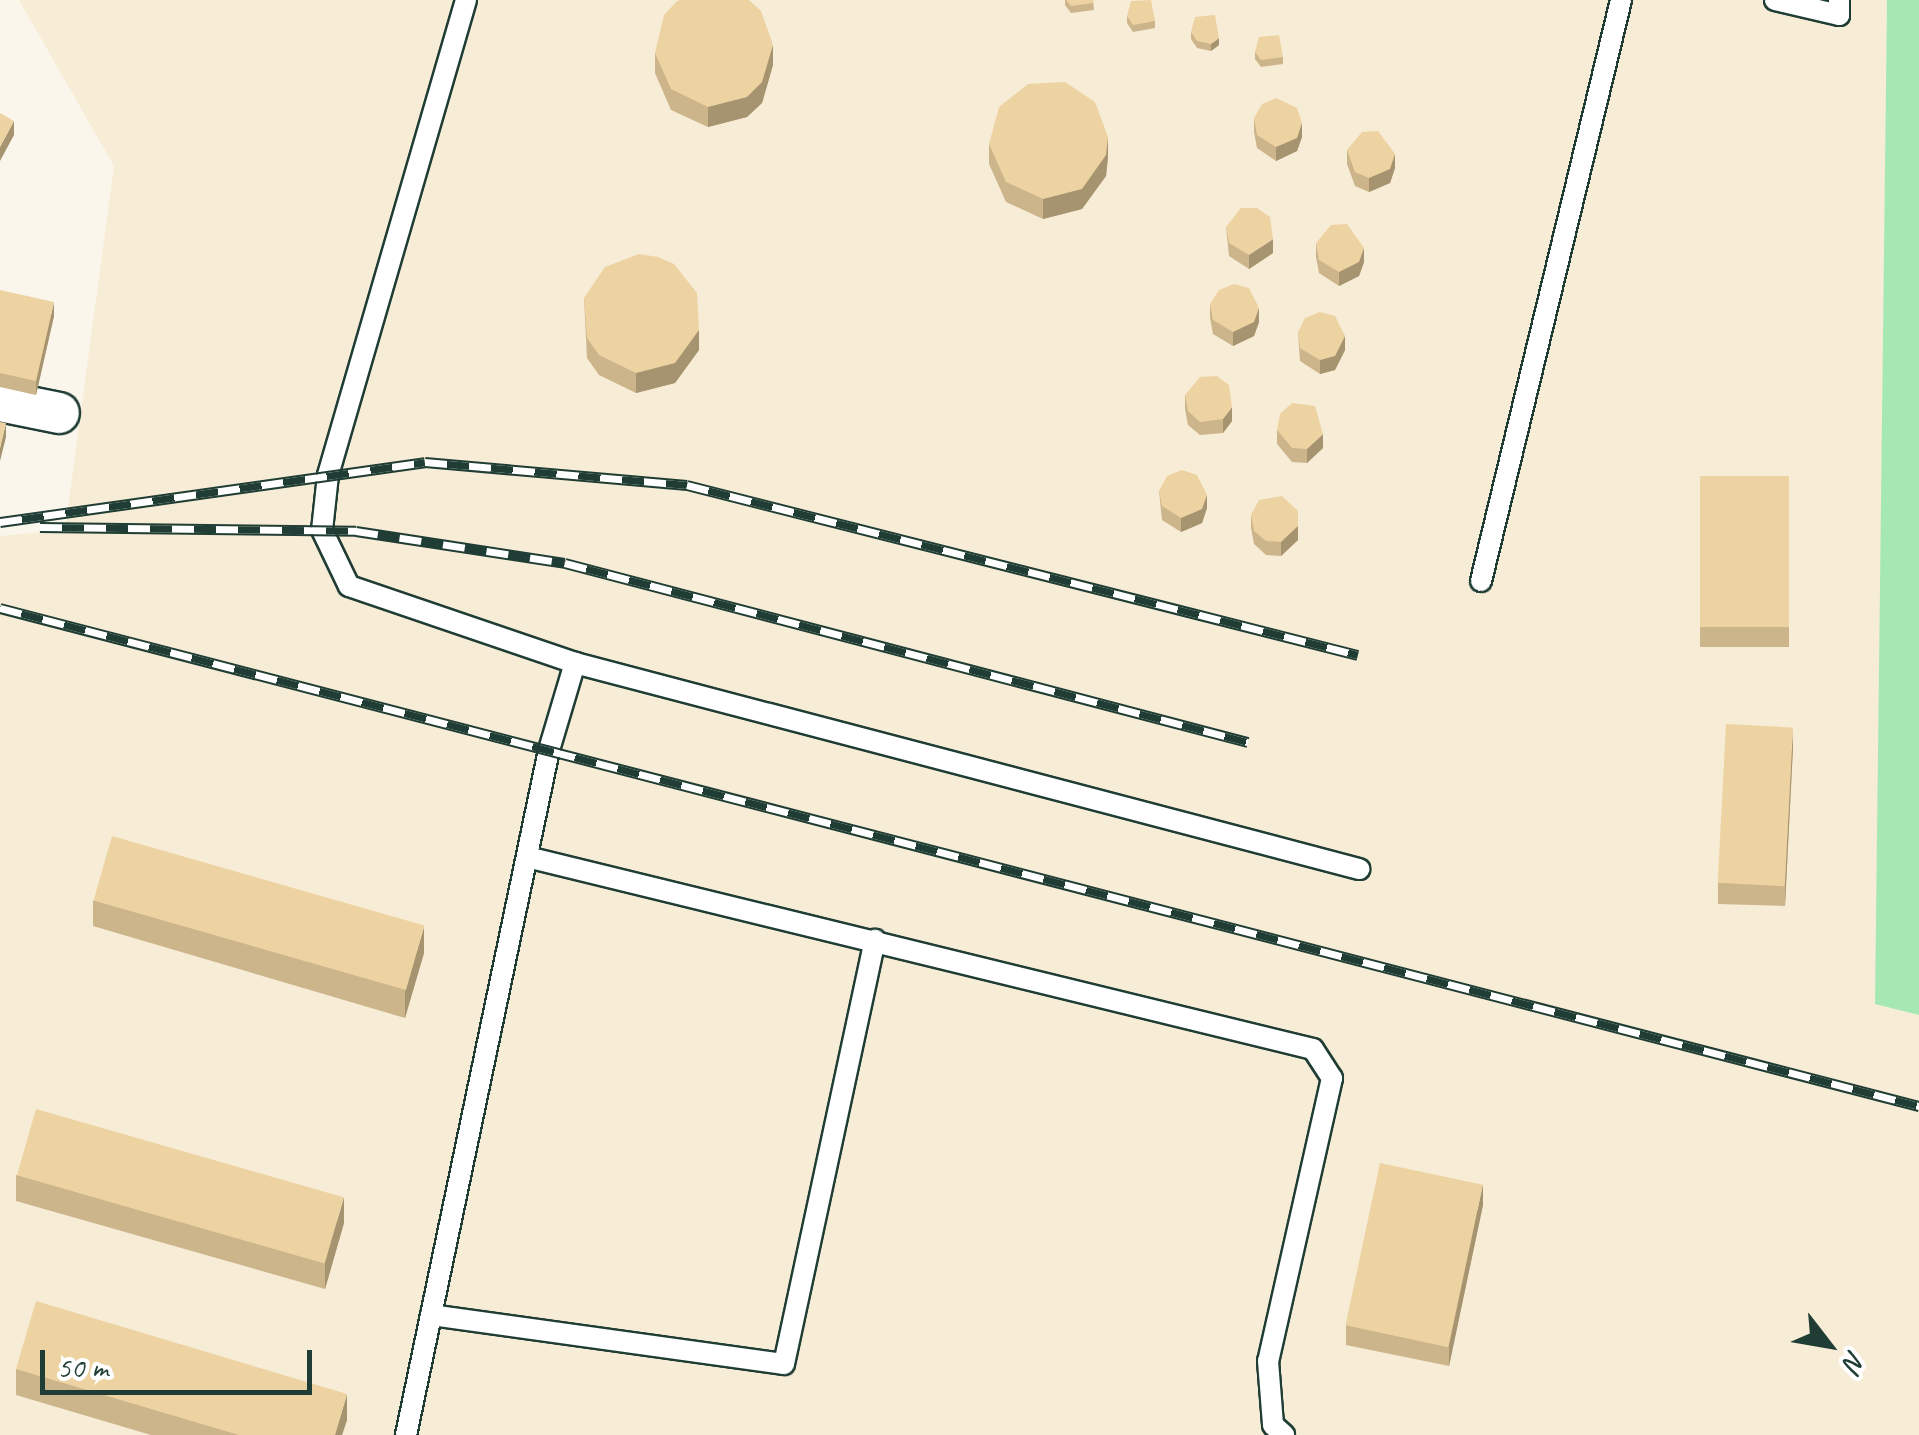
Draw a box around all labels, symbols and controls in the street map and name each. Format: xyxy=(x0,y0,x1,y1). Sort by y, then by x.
north arrow xyxy=(1779,1295,1879,1395)
scale bar xyxy=(45,1330,318,1392)
text: N xyxy=(1836,1344,1875,1377)
text: 50 m xyxy=(57,1348,108,1386)

